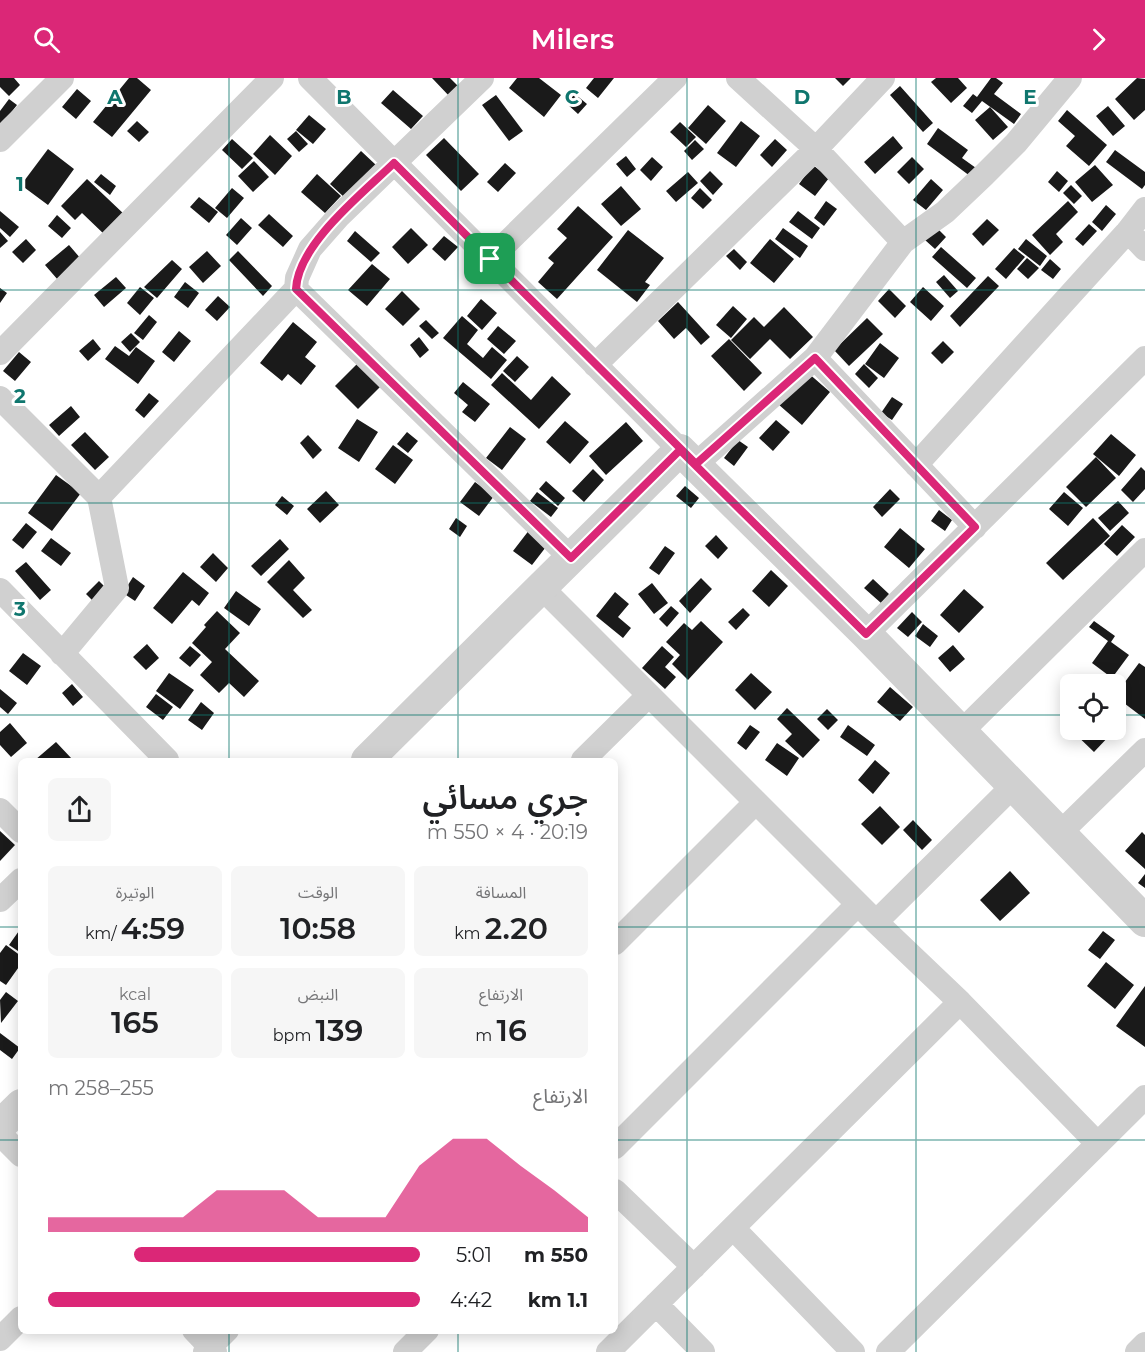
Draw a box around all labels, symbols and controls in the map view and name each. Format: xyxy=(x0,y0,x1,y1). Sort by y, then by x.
icon: search xyxy=(30,23,63,56)
text: Milers xyxy=(531,23,614,56)
icon: forward xyxy=(1082,23,1115,56)
text: A xyxy=(106,85,123,109)
text: B xyxy=(336,85,352,109)
text: C xyxy=(565,85,580,109)
text: D xyxy=(794,85,810,109)
text: E xyxy=(1023,85,1037,109)
text: 1 xyxy=(16,172,24,196)
pin xyxy=(464,233,515,284)
icon: arrive xyxy=(473,242,506,275)
text: 2 xyxy=(14,384,26,408)
text: 3 xyxy=(13,597,26,621)
map controls xyxy=(1060,674,1126,740)
button: locate xyxy=(1060,674,1126,740)
text: جري مسائي xyxy=(422,777,588,817)
button: share xyxy=(48,778,111,841)
text: 20:19 · 4 × 550 m xyxy=(427,820,588,844)
text: الوتيرة xyxy=(116,883,154,902)
text: الوقت xyxy=(298,883,338,902)
text: المسافة xyxy=(476,883,526,902)
text: 4:59 xyxy=(121,910,185,947)
text: 10:58 xyxy=(280,910,356,947)
text: 2.20 xyxy=(485,910,548,947)
text: /km xyxy=(85,924,121,943)
text: km xyxy=(454,924,485,943)
text: kcal xyxy=(119,985,151,1004)
text: النبض xyxy=(298,985,338,1004)
text: الارتفاع xyxy=(479,985,523,1004)
text: 165 xyxy=(111,1004,159,1041)
text: 139 xyxy=(316,1012,363,1049)
text: 16 xyxy=(496,1012,527,1049)
text: bpm xyxy=(273,1026,316,1045)
text: m xyxy=(475,1026,496,1045)
text: 255–258 m xyxy=(48,1076,154,1100)
text: الارتفاع xyxy=(533,1084,588,1108)
text: 5:01 xyxy=(456,1243,492,1267)
text: 550 m xyxy=(524,1243,588,1267)
text: 4:42 xyxy=(450,1288,492,1312)
text: 1.1 km xyxy=(528,1288,588,1312)

